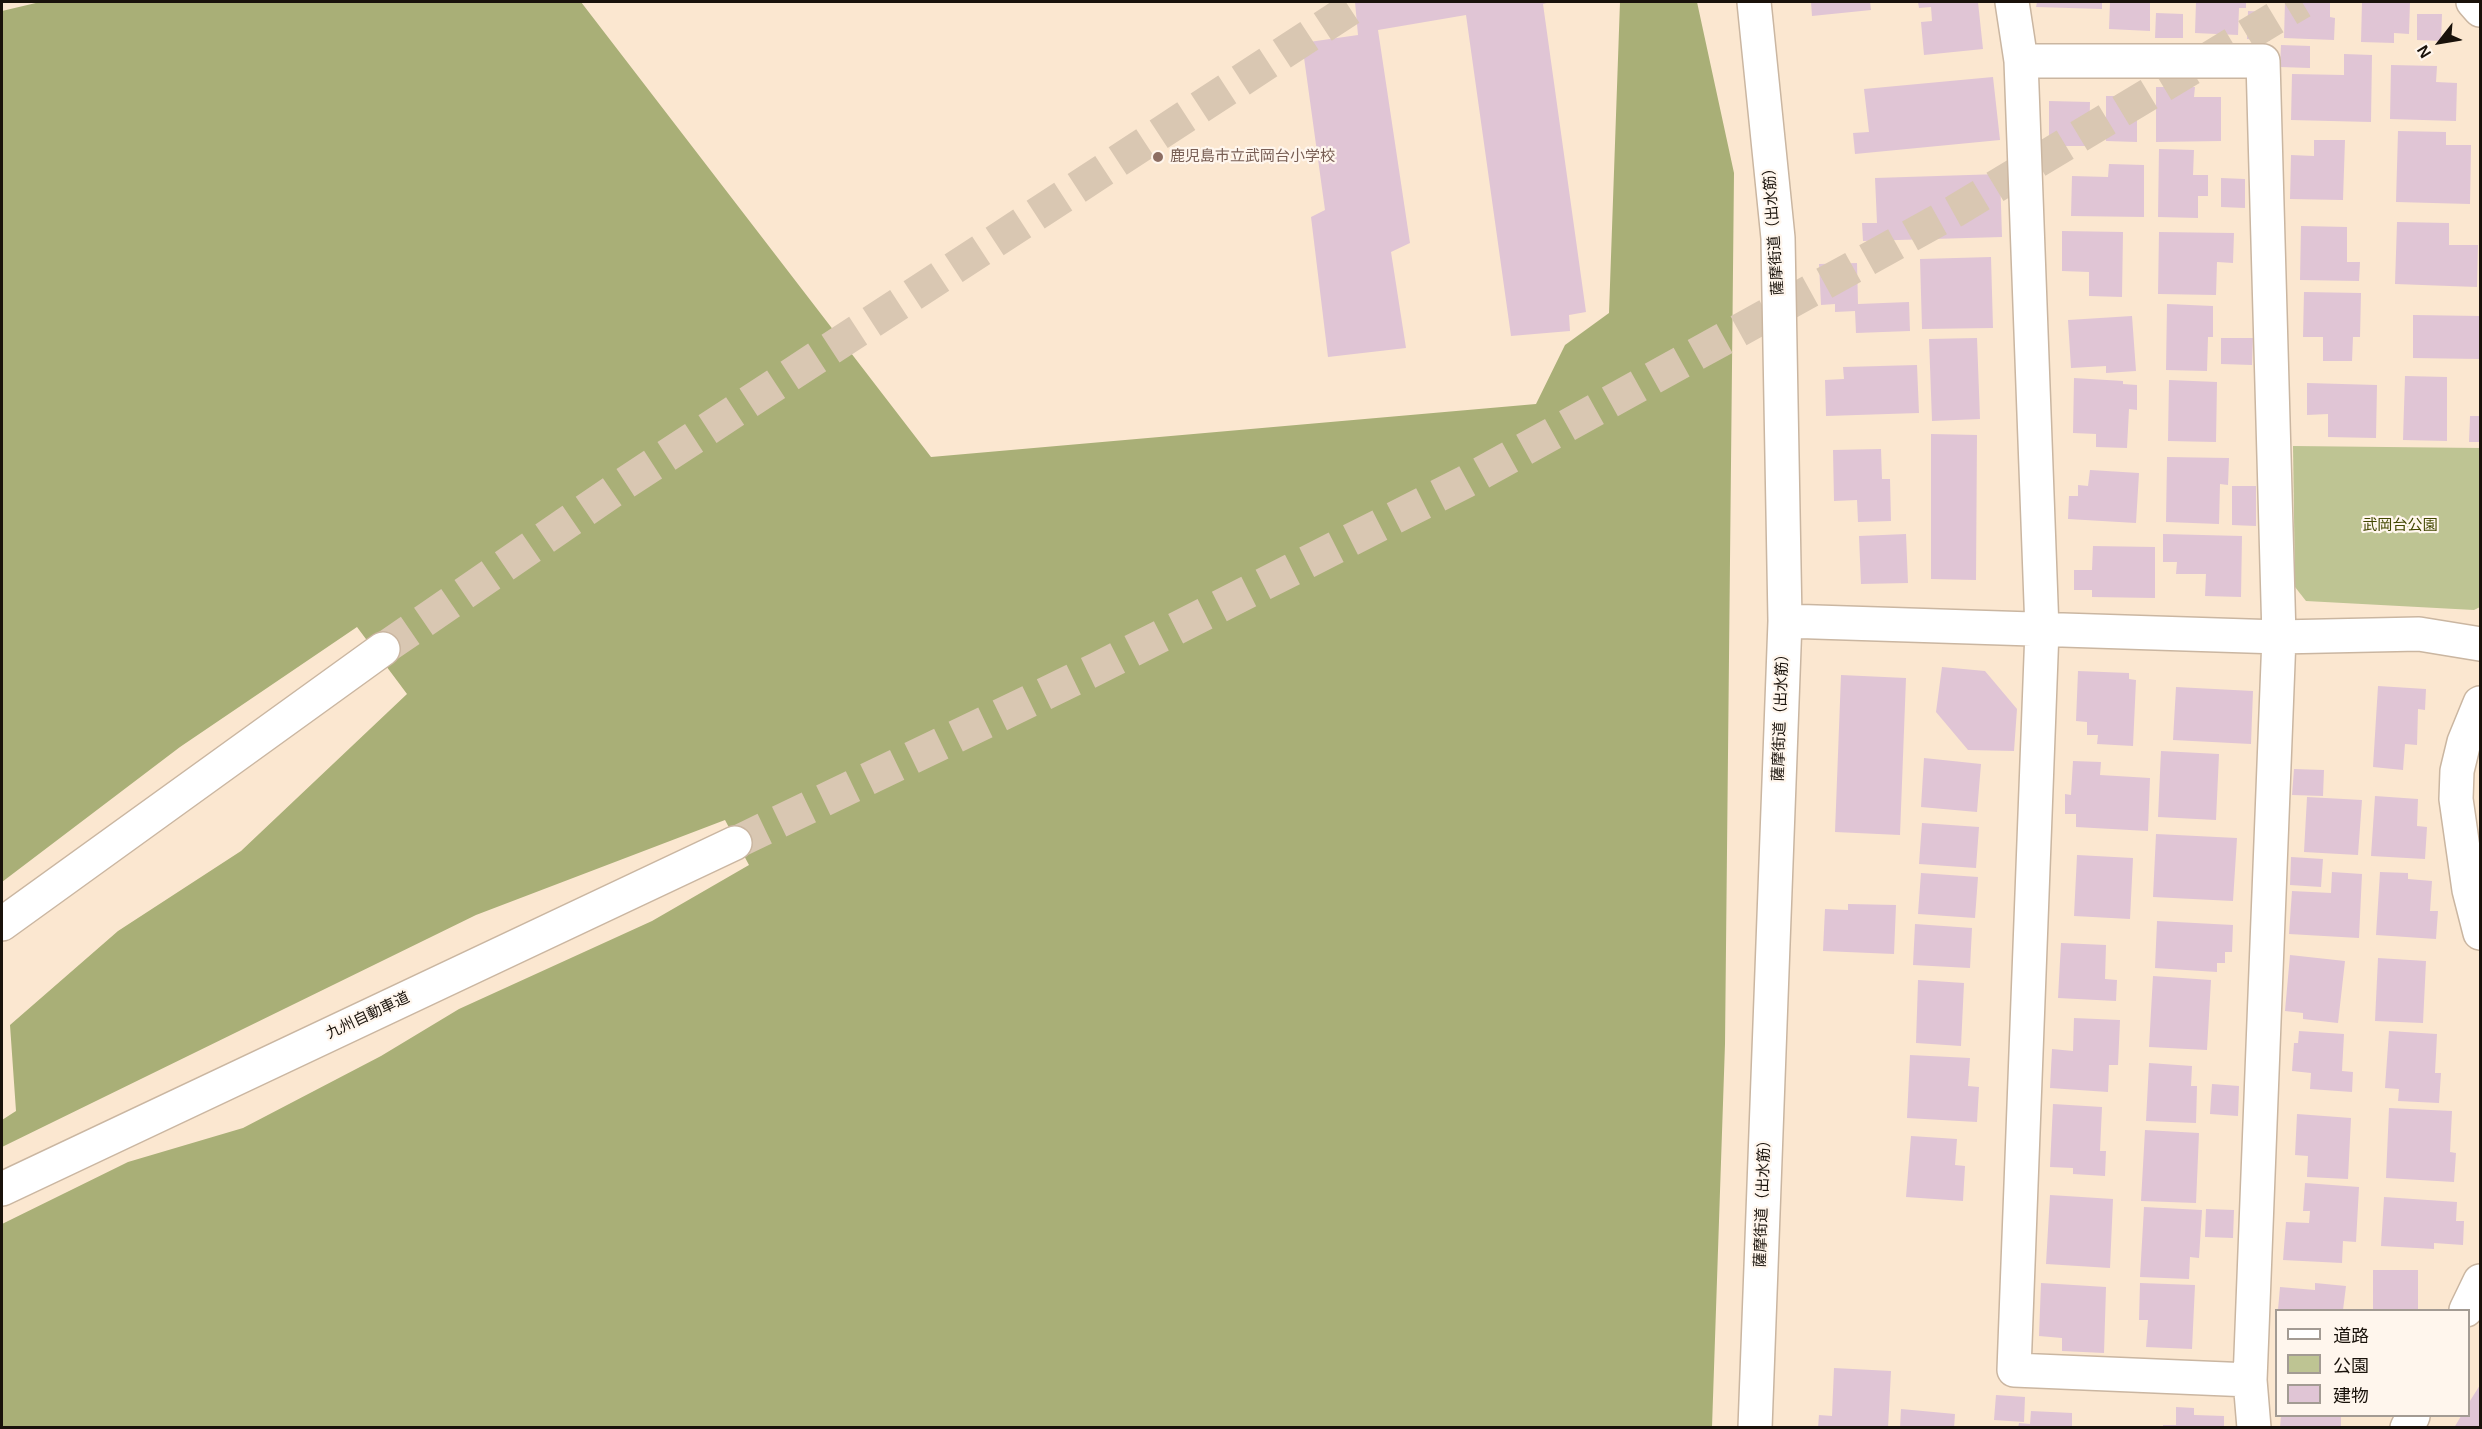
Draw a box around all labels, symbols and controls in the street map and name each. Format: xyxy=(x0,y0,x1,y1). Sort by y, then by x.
north arrow xyxy=(2410,12,2470,72)
text: N xyxy=(2414,42,2434,61)
place label: 鹿児島市立武岡台小学校 xyxy=(1170,148,1335,166)
marker: 鹿児島市立武岡台小学校 xyxy=(1151,150,1165,164)
street label: 薩摩街道（出水筋） xyxy=(1760,160,1788,296)
park label: 武岡台公園 xyxy=(2363,517,2437,535)
street label: 薩摩街道（出水筋） xyxy=(1770,646,1792,782)
street label: 九州自動車道 xyxy=(323,989,413,1043)
street label: 薩摩街道（出水筋） xyxy=(1752,1132,1774,1268)
legend xyxy=(2275,1309,2470,1417)
text: 道路 xyxy=(2333,1326,2369,1346)
text: 公園 xyxy=(2333,1356,2369,1376)
text: 建物 xyxy=(2333,1386,2369,1406)

